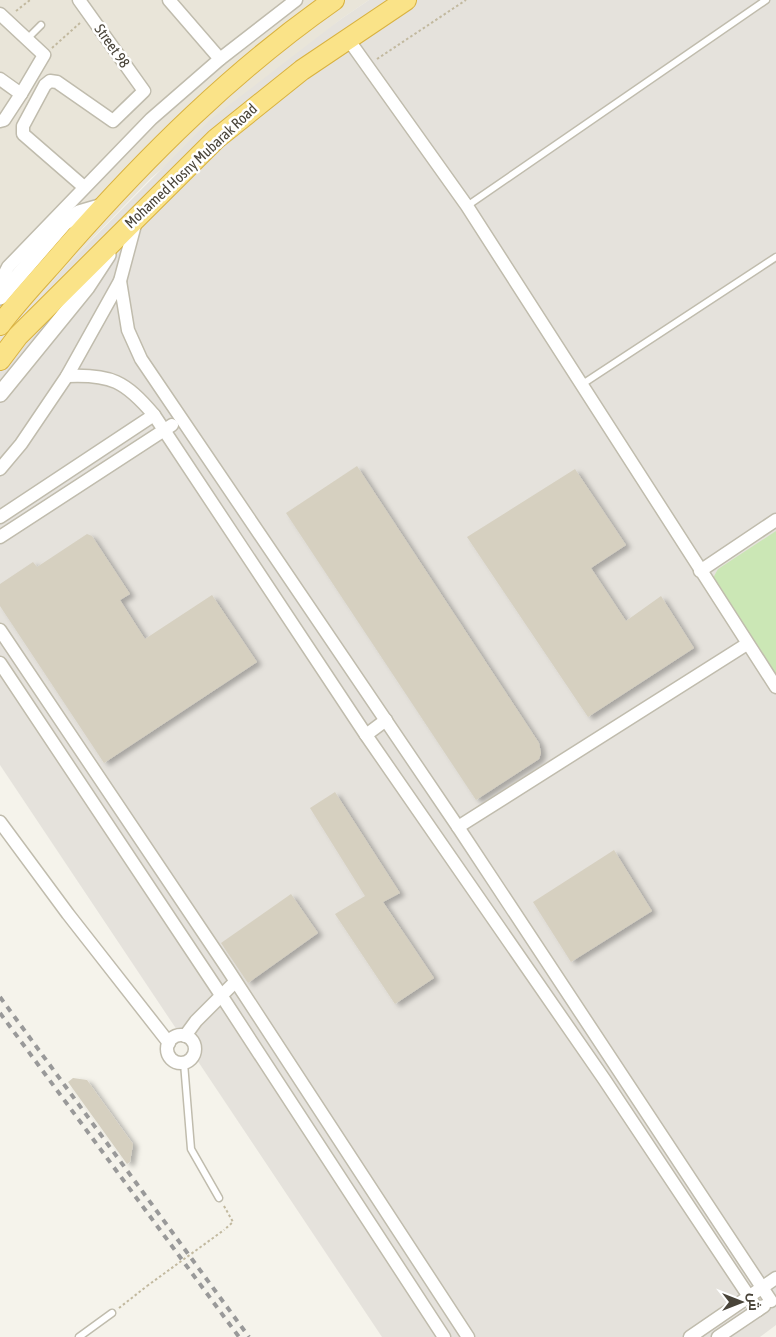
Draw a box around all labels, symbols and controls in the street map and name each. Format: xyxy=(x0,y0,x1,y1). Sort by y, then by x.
street label: Street 98 xyxy=(91,21,133,71)
street label: Mohamed Hosny Mubarak Road xyxy=(121,100,260,231)
north arrow xyxy=(716,1277,766,1327)
text: ش xyxy=(745,1293,762,1311)

